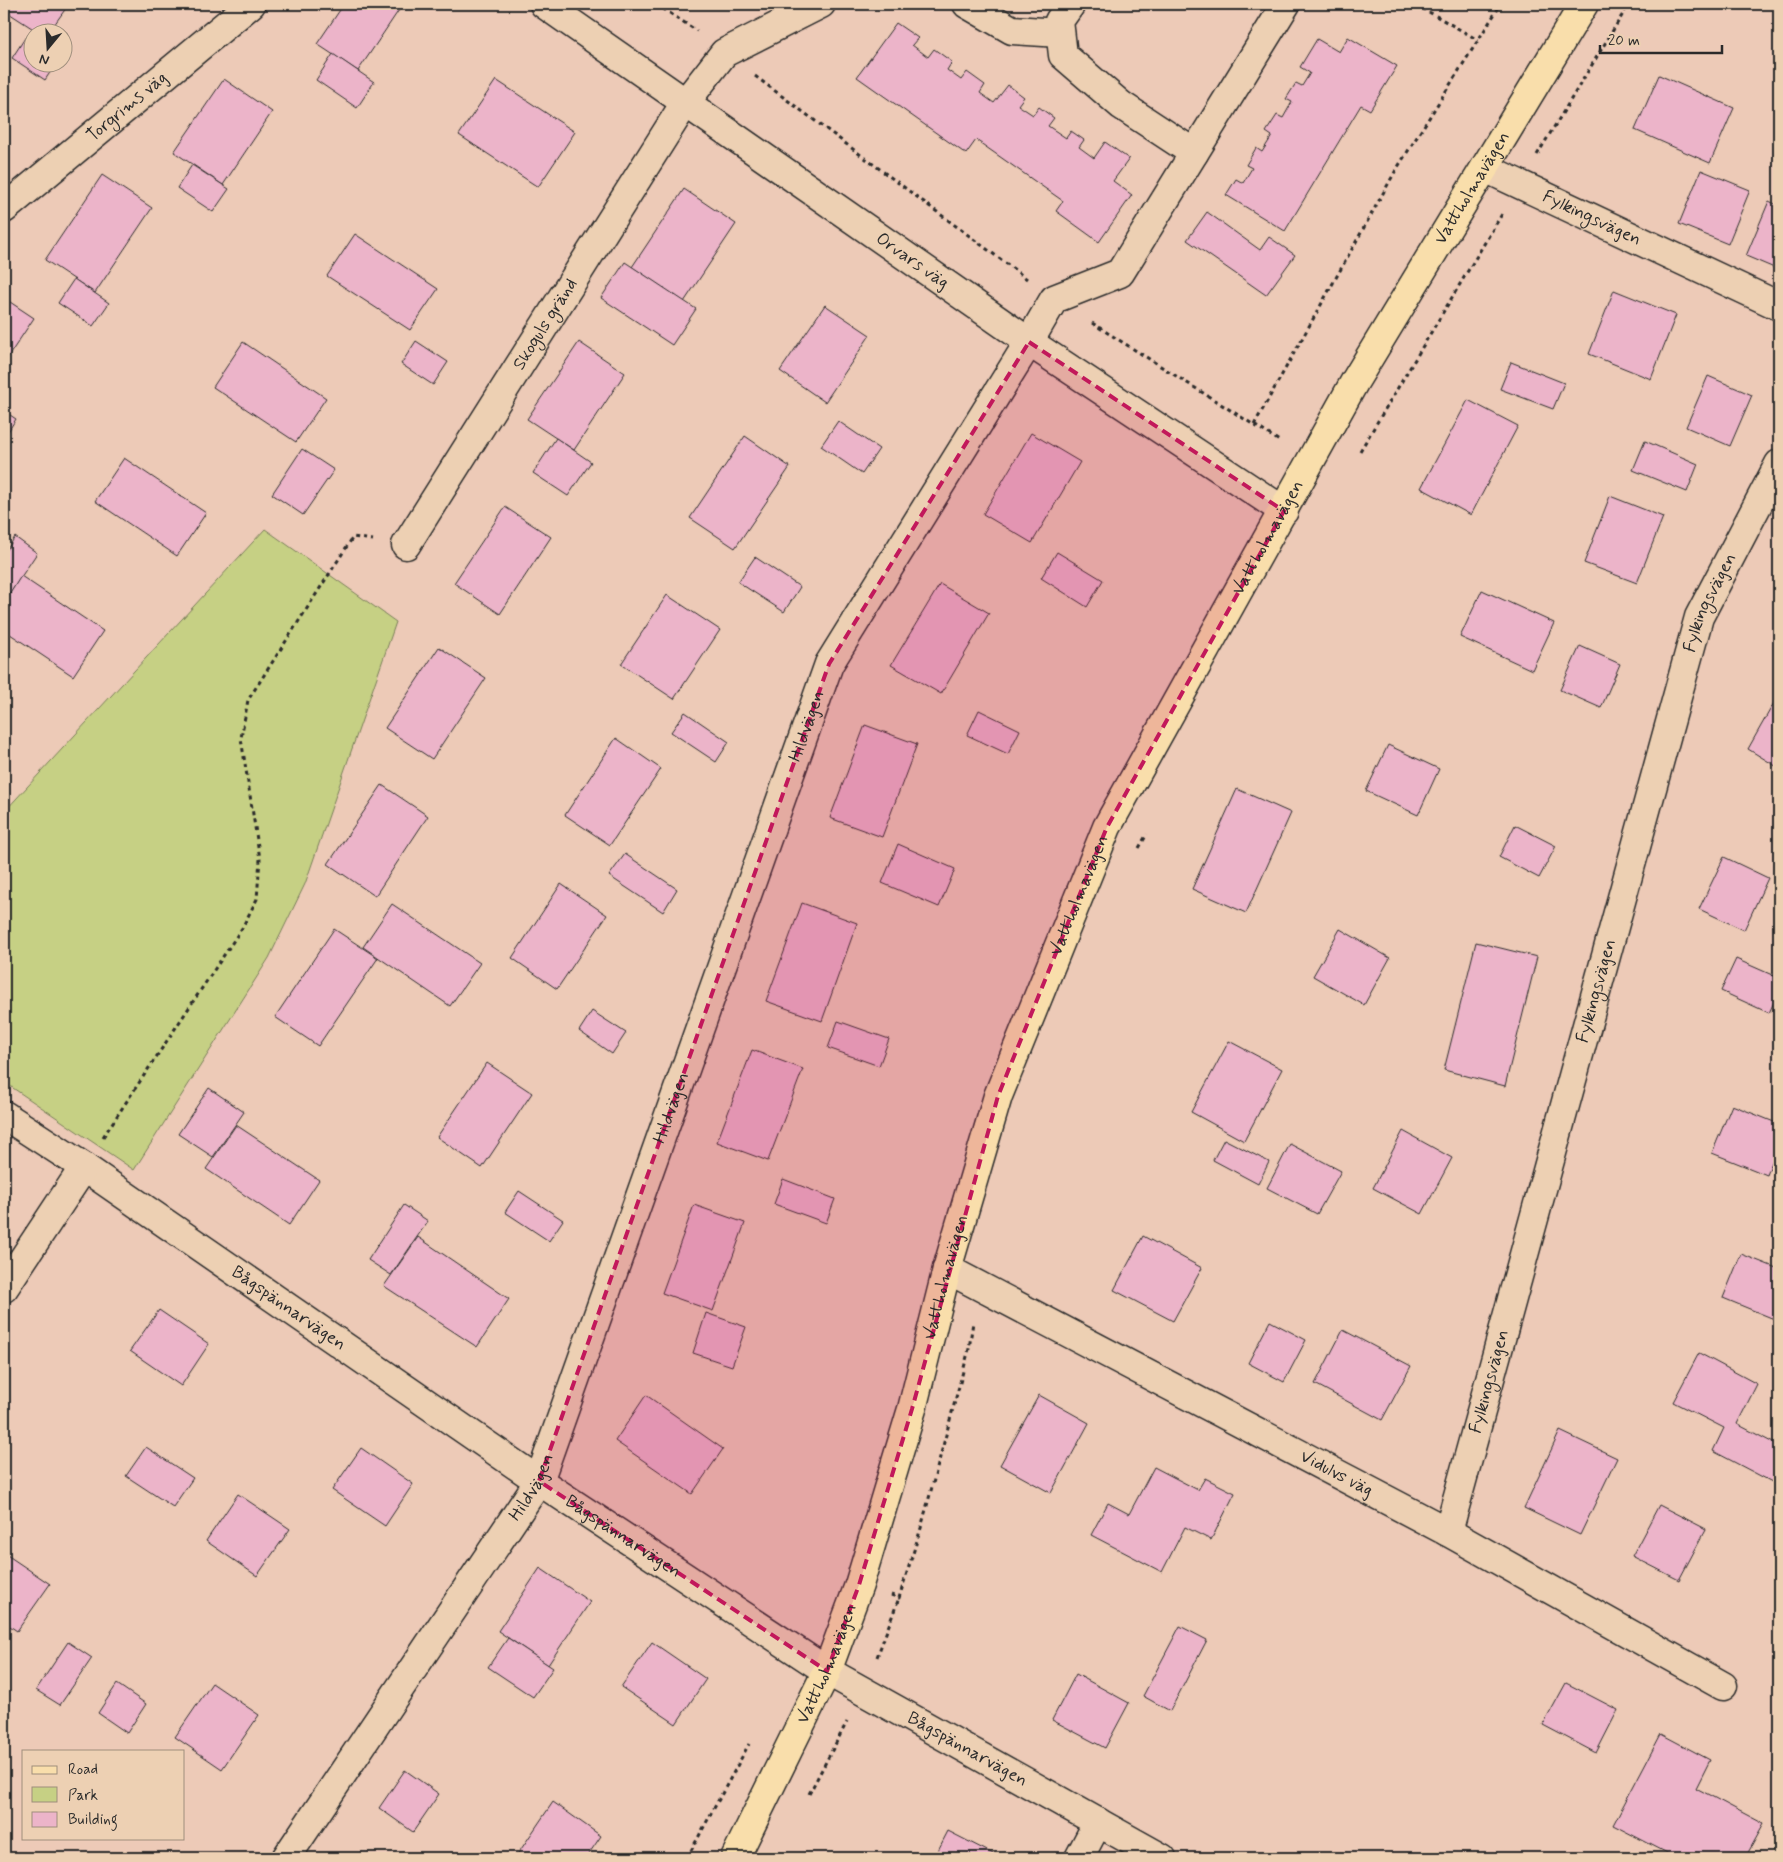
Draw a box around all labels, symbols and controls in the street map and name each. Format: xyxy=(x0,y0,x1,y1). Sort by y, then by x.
north arrow xyxy=(22,22,72,72)
scale bar xyxy=(1600,22,1723,54)
text: 20 m xyxy=(1608,31,1640,51)
text: N xyxy=(37,49,52,69)
street label: Torgrims väg xyxy=(82,66,173,148)
street label: Vattholmavägen xyxy=(1429,127,1516,249)
street label: Fylkingsvägen xyxy=(1538,185,1645,252)
street label: Orvars väg xyxy=(871,227,954,295)
street label: Skoguls gränd xyxy=(507,274,583,375)
street label: Vattholmavägen xyxy=(1226,476,1310,599)
street label: Fylkingsvägen xyxy=(1678,549,1742,655)
street label: Hildvägen xyxy=(783,687,831,765)
street label: Vattholmavägen xyxy=(1044,832,1114,959)
street label: Fylkingsvägen xyxy=(1571,936,1622,1046)
street label: Hildvägen xyxy=(648,1069,695,1147)
street label: Vattholmavägen xyxy=(918,1212,974,1342)
street label: Bågspännarvägen xyxy=(227,1260,351,1356)
street label: Fylkingsvägen xyxy=(1464,1327,1515,1436)
street label: Vidulvs väg xyxy=(1296,1444,1377,1503)
street label: Hildvägen xyxy=(503,1451,560,1526)
street label: Bågspännarvägen xyxy=(560,1490,686,1583)
street label: Vattholmavägen xyxy=(791,1601,863,1728)
street label: Bågspännarvägen xyxy=(903,1706,1032,1793)
legend xyxy=(22,1750,185,1840)
text: Road xyxy=(68,1760,98,1780)
text: Park xyxy=(68,1786,98,1806)
text: Building xyxy=(68,1810,118,1831)

